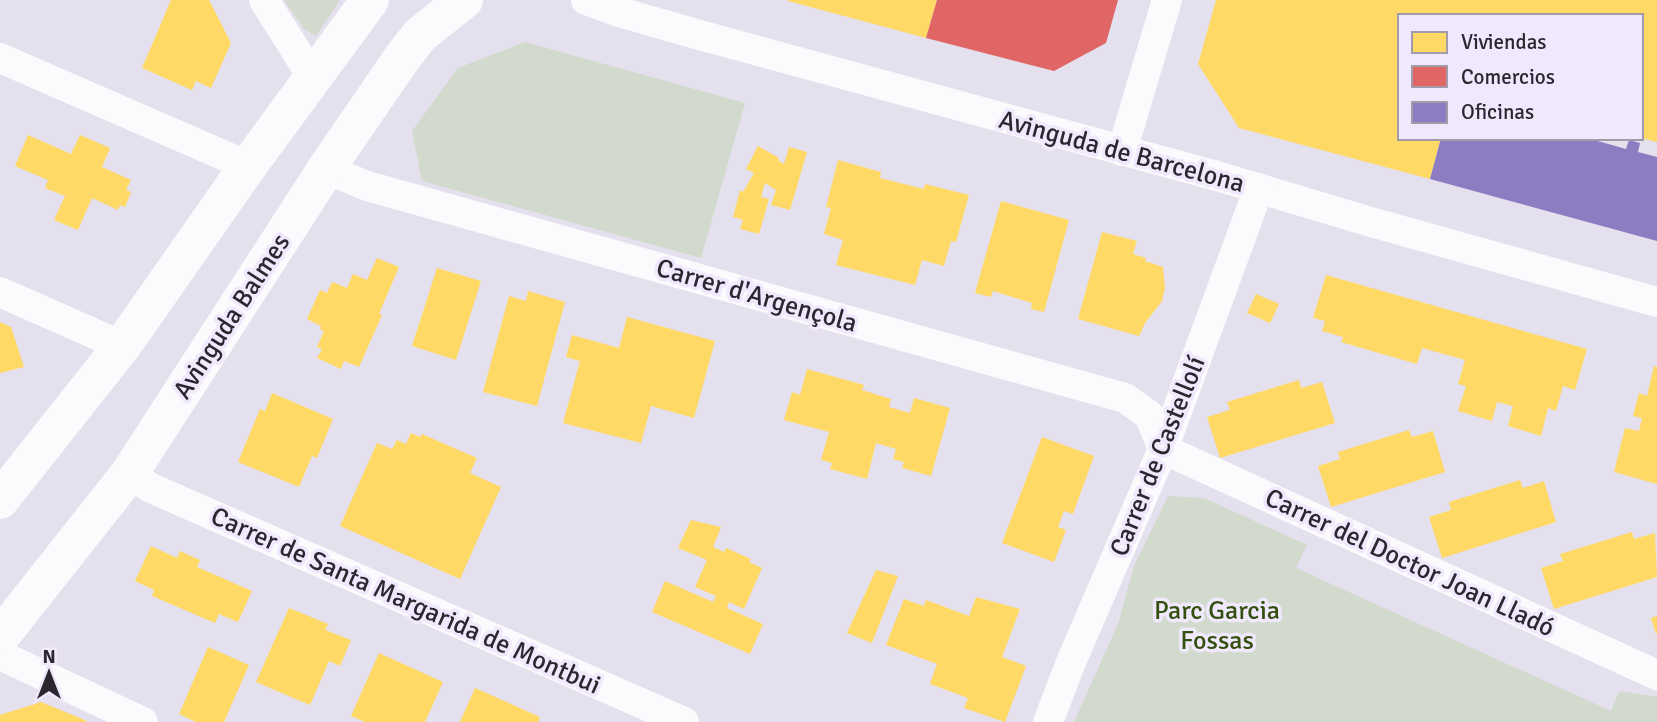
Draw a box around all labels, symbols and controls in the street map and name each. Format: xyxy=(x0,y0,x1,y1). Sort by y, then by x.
legend xyxy=(1398,14,1643,140)
text: Viviendas xyxy=(1461,29,1546,55)
text: Comercios xyxy=(1461,64,1555,90)
text: Oficinas xyxy=(1461,99,1534,125)
street label: Avinguda de Barcelona xyxy=(996,104,1248,200)
street label: Avinguda Balmes xyxy=(167,228,297,405)
street label: Carrer d'Argençola xyxy=(653,252,861,340)
street label: Carrer de Castellolí xyxy=(1103,352,1213,561)
street label: Carrer del Doctor Joan Lladó xyxy=(1260,482,1559,644)
street label: Carrer de Santa Margarida de Montbui xyxy=(206,500,605,702)
park label: Parc Garcia Fossas xyxy=(1154,595,1280,657)
north arrow xyxy=(14,638,84,708)
text: N xyxy=(42,645,56,669)

